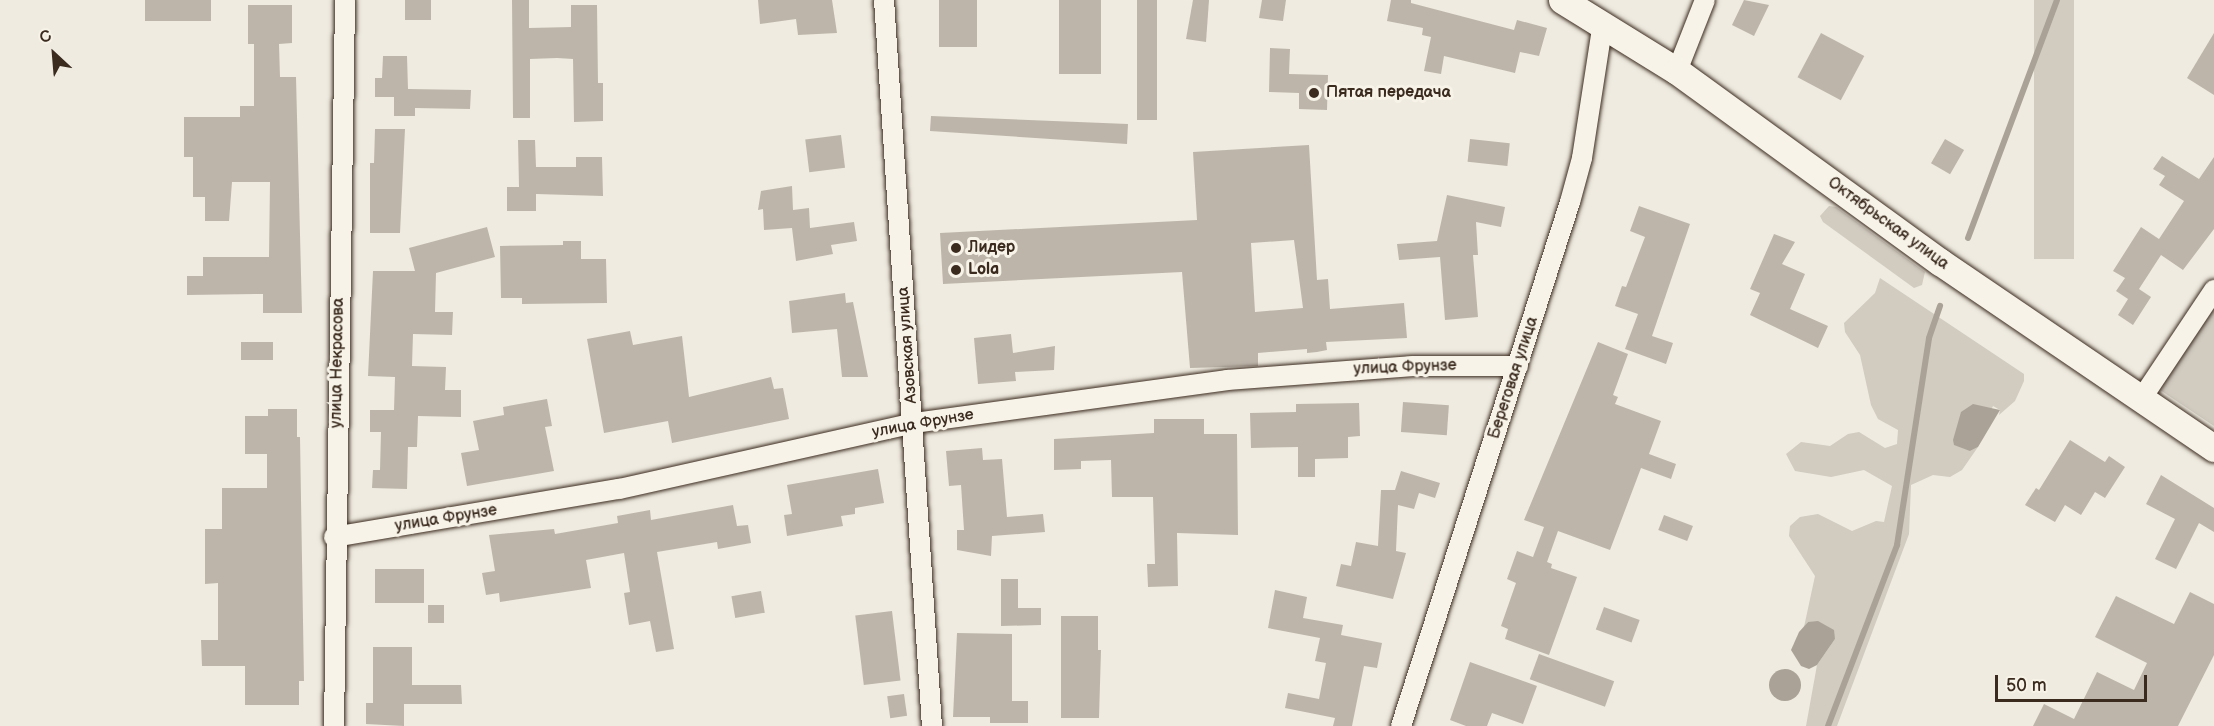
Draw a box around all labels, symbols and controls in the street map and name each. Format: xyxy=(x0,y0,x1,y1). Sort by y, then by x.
north arrow xyxy=(24,24,84,84)
text: С xyxy=(37,26,55,48)
place label: Пятая передача xyxy=(1326,83,1451,103)
marker: Пятая передача xyxy=(1307,86,1321,100)
street label: Октябрьская улица xyxy=(1824,174,1952,274)
place label: Лидер xyxy=(968,238,1015,258)
marker: Лидер xyxy=(949,241,963,255)
place label: Lola xyxy=(968,260,999,280)
marker: Lola xyxy=(949,263,963,277)
street label: Азовская улица xyxy=(894,286,922,404)
street label: улица Некрасова xyxy=(327,298,349,428)
street label: Береговая улица xyxy=(1485,314,1543,442)
street label: улица Фрунзе xyxy=(1353,357,1457,379)
street label: улица Фрунзе xyxy=(871,406,975,442)
street label: улица Фрунзе xyxy=(394,501,498,537)
scale bar xyxy=(1998,663,2150,701)
text: 50 m xyxy=(2006,675,2047,696)

